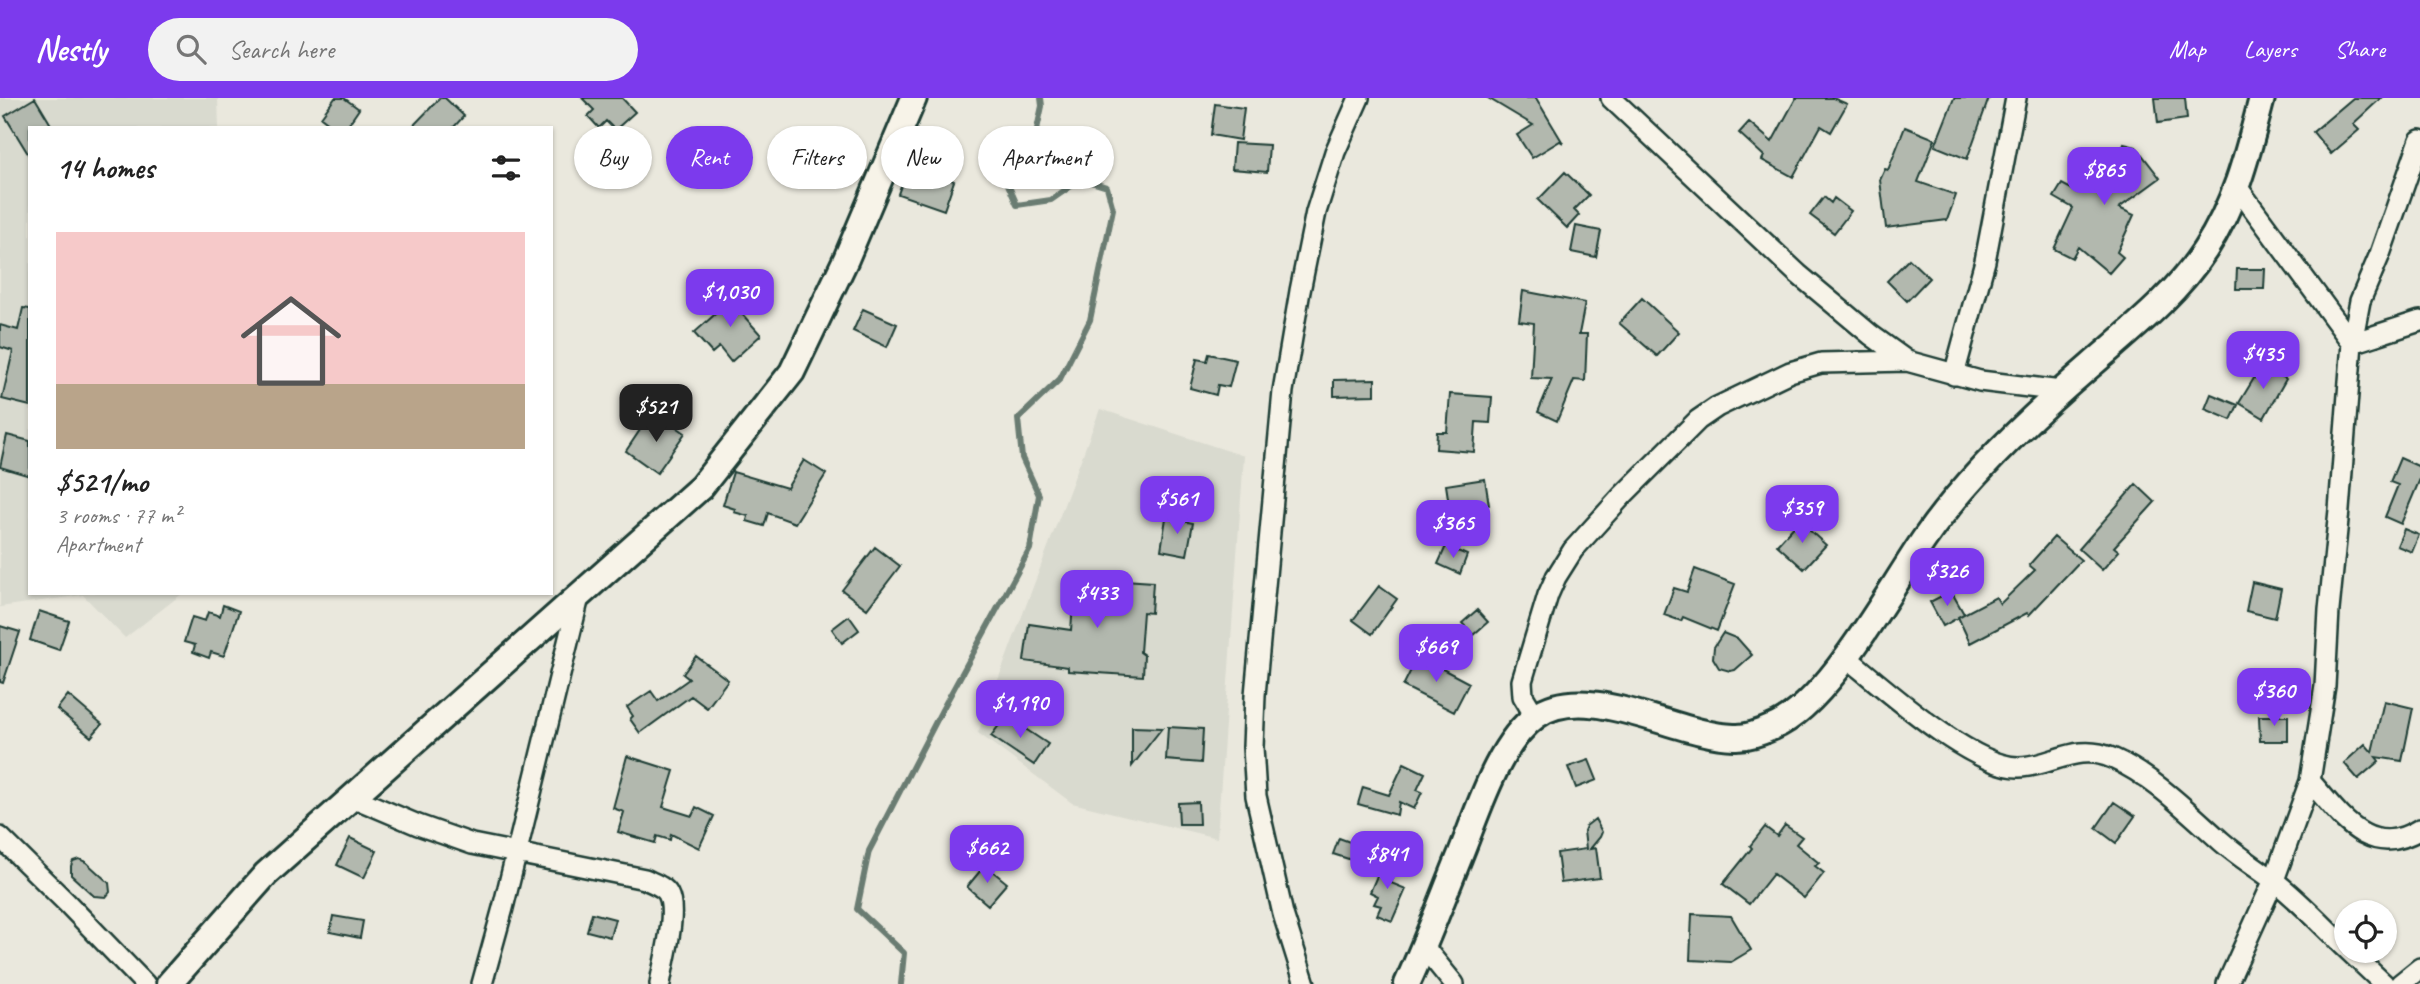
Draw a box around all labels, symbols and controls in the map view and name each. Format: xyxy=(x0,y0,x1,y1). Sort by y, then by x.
search box xyxy=(148,18,638,81)
text: Nestly xyxy=(35,28,106,70)
icon: search xyxy=(172,30,210,68)
text: Search here xyxy=(228,33,334,66)
text: Map xyxy=(2169,34,2206,64)
text: Layers xyxy=(2244,34,2297,64)
text: Share xyxy=(2335,34,2385,64)
chip: Buy xyxy=(574,126,652,189)
chip: Rent xyxy=(666,126,753,189)
chip: Filters xyxy=(767,126,867,189)
chip: New xyxy=(881,126,964,189)
chip: Apartment xyxy=(978,126,1114,189)
pin: $865 xyxy=(2063,148,2145,207)
text: 14 homes xyxy=(56,149,154,187)
icon: filters xyxy=(487,149,525,187)
text: $865 xyxy=(2083,155,2125,184)
pin: $1,030 xyxy=(673,270,787,329)
text: $1,030 xyxy=(702,277,758,306)
icon: home xyxy=(228,278,354,404)
pin: $435 xyxy=(2222,331,2304,391)
text: $435 xyxy=(2242,339,2284,368)
pin: $521 xyxy=(615,384,697,444)
text: $521 xyxy=(635,392,677,421)
text: $521/mo xyxy=(56,463,148,501)
pin: $561 xyxy=(1136,476,1218,536)
text: $561 xyxy=(1156,484,1198,513)
pin: $359 xyxy=(1761,486,1843,545)
text: $359 xyxy=(1782,493,1822,522)
pin: $365 xyxy=(1412,500,1494,560)
text: 3 rooms · 77 m² xyxy=(56,501,180,530)
text: $365 xyxy=(1432,508,1474,537)
text: Apartment xyxy=(56,530,141,559)
pin: $326 xyxy=(1906,548,1988,608)
text: $326 xyxy=(1926,556,1968,585)
pin: $433 xyxy=(1056,570,1138,630)
text: $433 xyxy=(1076,578,1118,607)
pin: $669 xyxy=(1395,624,1477,684)
text: $669 xyxy=(1415,632,1457,661)
pin: $360 xyxy=(2233,668,2315,728)
text: $360 xyxy=(2253,676,2295,705)
pin: $1,190 xyxy=(963,680,1077,740)
text: $1,190 xyxy=(992,688,1048,717)
pin: $662 xyxy=(946,826,1028,885)
pin: $841 xyxy=(1346,832,1428,891)
text: $662 xyxy=(966,833,1008,862)
text: $841 xyxy=(1366,839,1408,868)
map controls xyxy=(2334,900,2397,963)
button: locate xyxy=(2334,900,2397,963)

